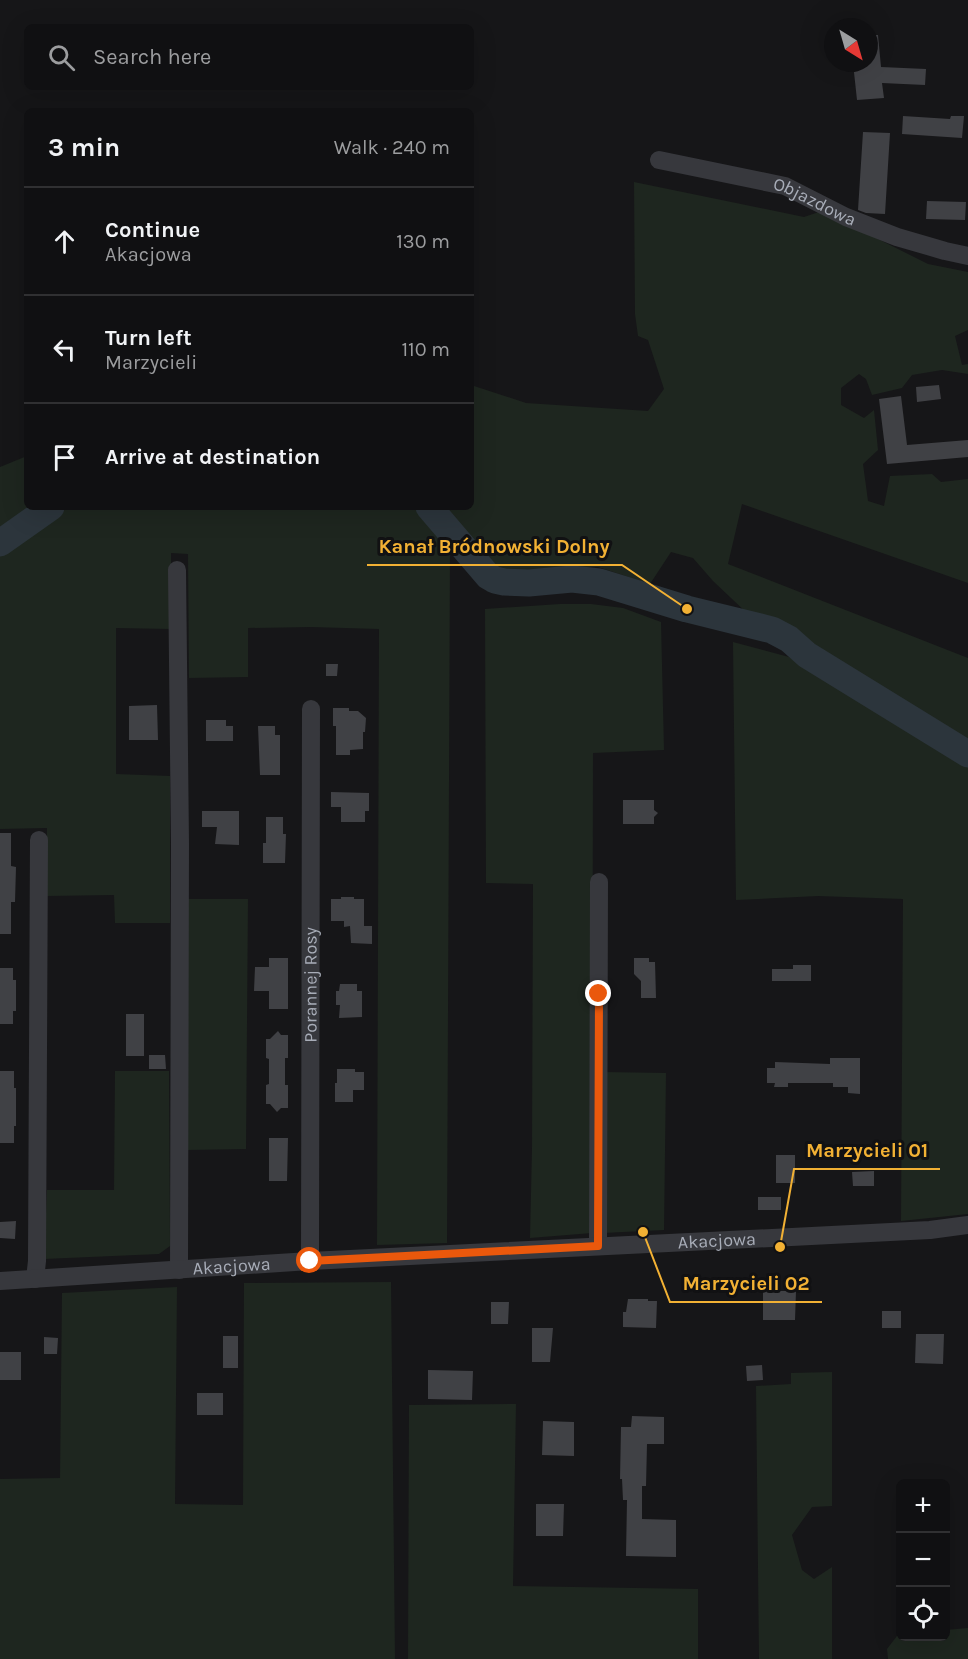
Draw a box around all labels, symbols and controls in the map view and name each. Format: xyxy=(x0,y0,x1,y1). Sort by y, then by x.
north arrow xyxy=(824,18,878,72)
search box xyxy=(24,24,474,90)
icon: search xyxy=(45,41,78,74)
text: Search here xyxy=(93,44,211,70)
text: 3 min xyxy=(48,132,120,163)
text: Walk · 240 m xyxy=(334,136,450,159)
street label: Objazdowa xyxy=(771,173,859,231)
text: Continue xyxy=(105,217,200,243)
icon: ahead xyxy=(48,225,81,258)
text: 130 m xyxy=(396,230,450,253)
text: Akacjowa xyxy=(105,243,192,266)
text: Turn left xyxy=(105,325,192,351)
icon: left xyxy=(48,333,81,366)
text: 110 m xyxy=(401,338,450,361)
text: Marzycieli xyxy=(105,351,197,374)
icon: arrive xyxy=(48,441,81,474)
text: Arrive at destination xyxy=(105,444,320,470)
callout: Kanał Bródnowski Dolny xyxy=(367,527,622,565)
text: Kanał Bródnowski Dolny xyxy=(378,535,610,558)
street label: Porannej Rosy xyxy=(299,927,322,1043)
route end xyxy=(585,980,611,1006)
callout: Marzycieli 01 xyxy=(794,1131,940,1169)
text: Marzycieli 01 xyxy=(806,1139,928,1162)
street label: Akacjowa xyxy=(677,1228,756,1254)
route start xyxy=(296,1247,322,1273)
street label: Akacjowa xyxy=(192,1253,271,1280)
callout: Marzycieli 02 xyxy=(670,1264,822,1302)
text: Marzycieli 02 xyxy=(682,1272,810,1295)
map controls xyxy=(896,1479,950,1641)
button: + xyxy=(896,1479,950,1533)
button: − xyxy=(896,1533,950,1587)
button: locate xyxy=(896,1587,950,1641)

